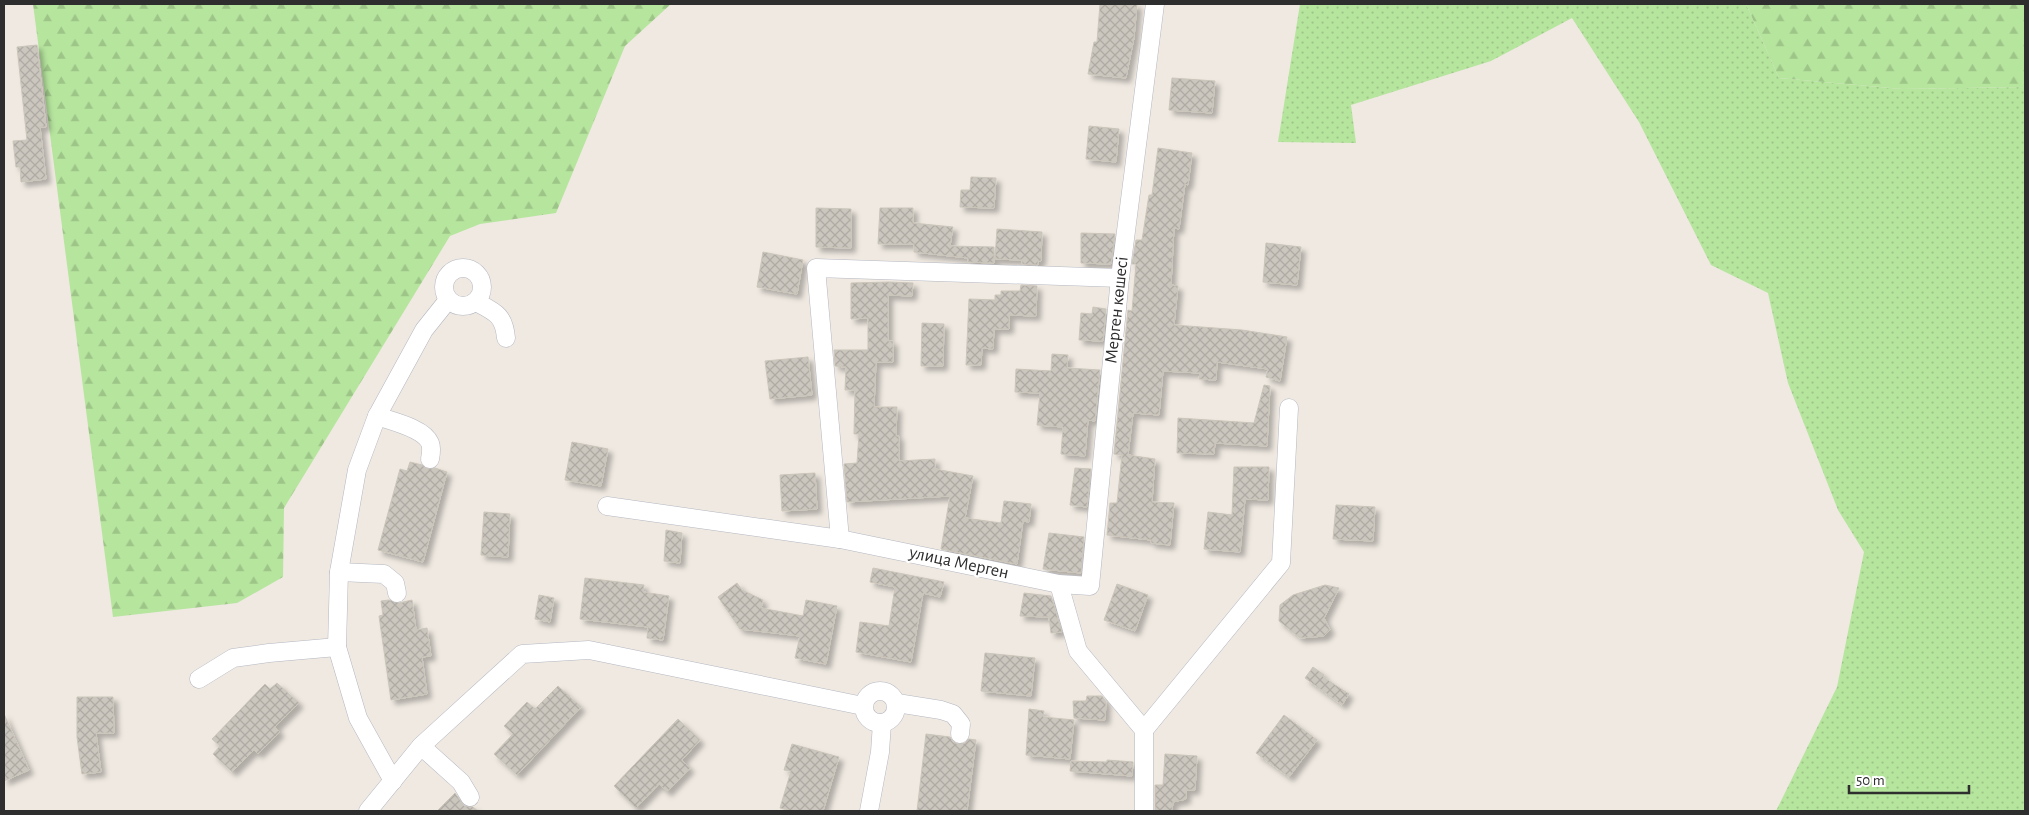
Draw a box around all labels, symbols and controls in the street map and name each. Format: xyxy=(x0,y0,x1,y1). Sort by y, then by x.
street label: Мерген көшесі xyxy=(1102,256,1132,364)
street label: улица Мерген xyxy=(907,543,1010,582)
scale bar xyxy=(1849,762,1969,794)
text: 50 m xyxy=(1856,773,1885,788)

